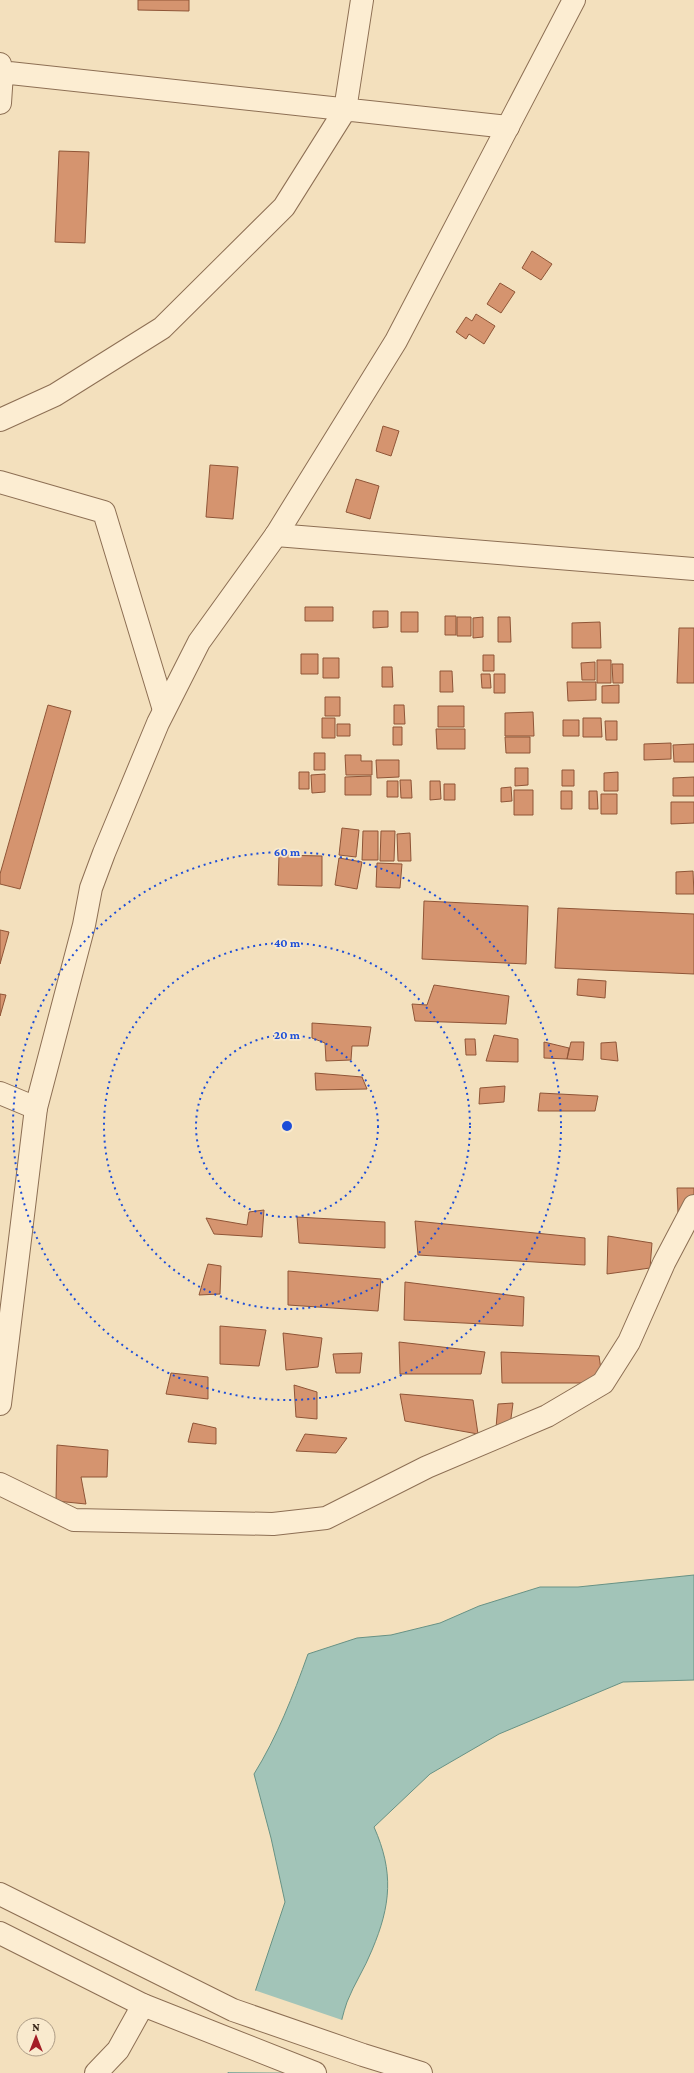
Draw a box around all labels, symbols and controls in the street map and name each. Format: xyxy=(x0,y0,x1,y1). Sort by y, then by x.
text: 60 m xyxy=(274,845,301,859)
text: 40 m xyxy=(274,936,301,950)
text: 20 m xyxy=(274,1028,301,1042)
centre of rings xyxy=(280,1119,294,1133)
north arrow xyxy=(16,2017,56,2057)
text: N xyxy=(32,2021,40,2033)

